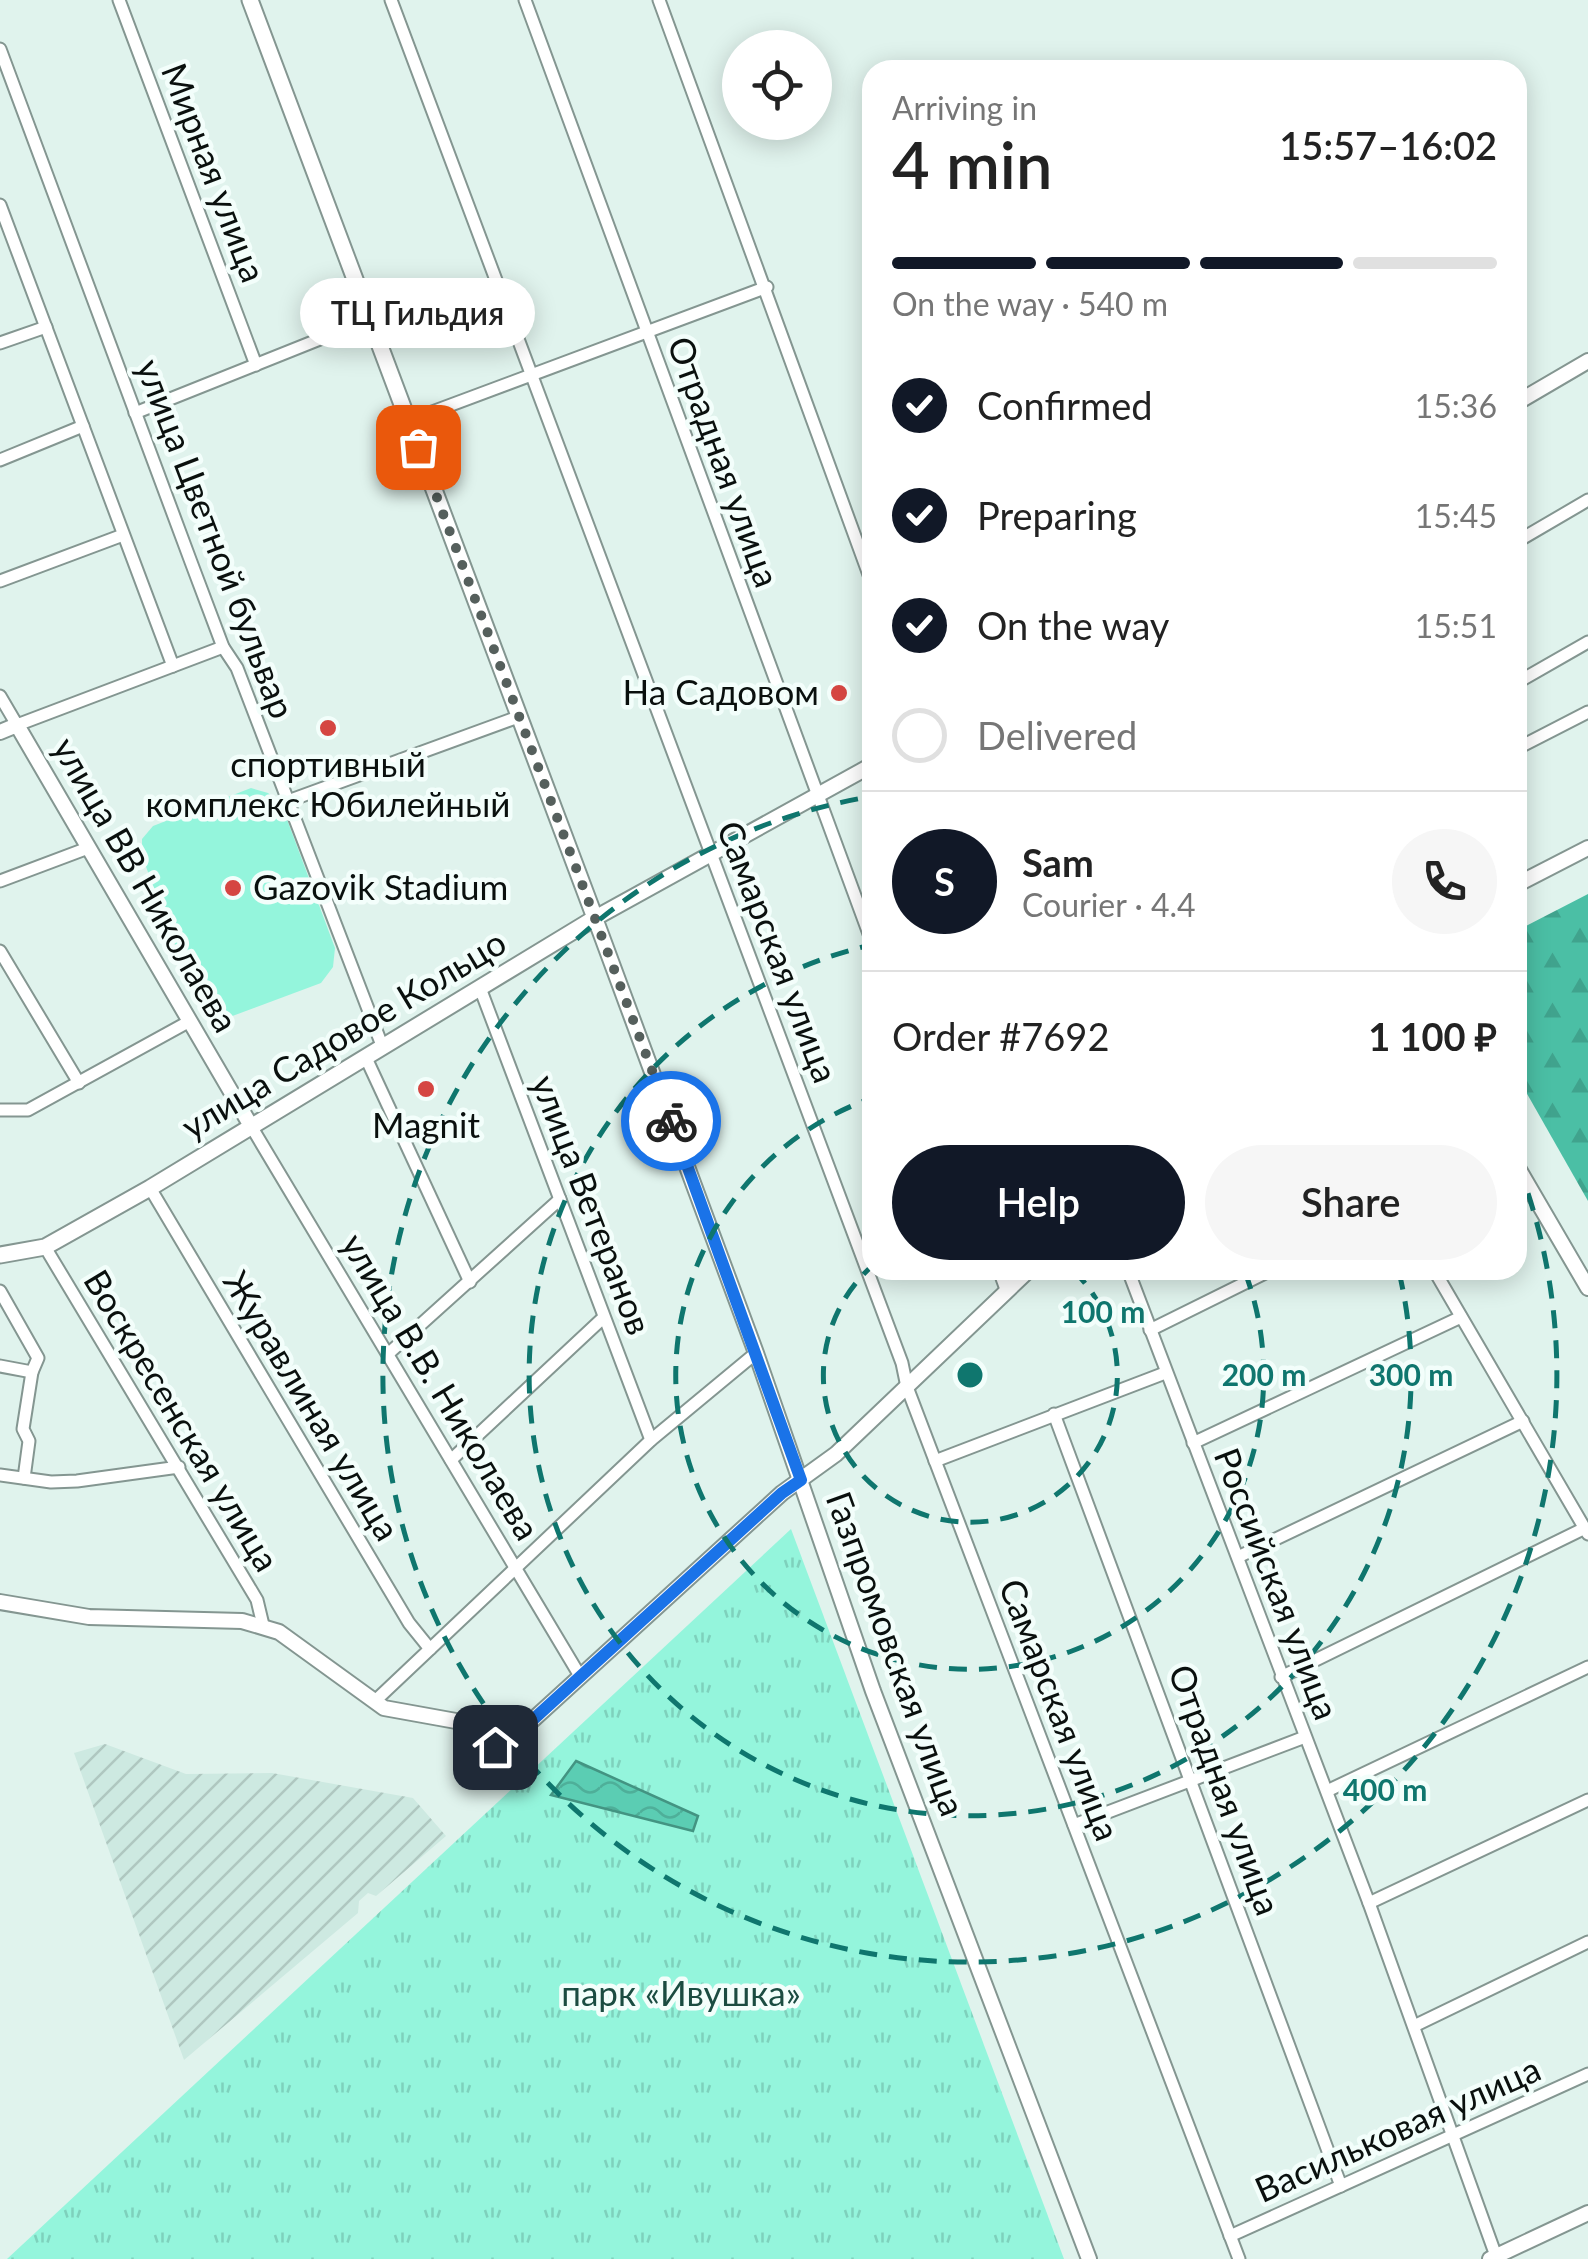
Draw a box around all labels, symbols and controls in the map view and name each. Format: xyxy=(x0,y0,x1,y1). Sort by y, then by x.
map controls xyxy=(722,30,832,140)
button: locate xyxy=(722,30,832,140)
street label: Мирная улица xyxy=(154,57,276,288)
text: Arriving in xyxy=(892,88,1037,127)
text: 15:57–16:02 xyxy=(1279,122,1497,168)
text: 4 min xyxy=(892,125,1052,203)
callout: ТЦ Гильдия xyxy=(300,277,536,347)
text: On the way · 540 m xyxy=(892,284,1168,323)
text: ТЦ Гильдия xyxy=(331,293,504,332)
street label: Отрадная улица xyxy=(660,330,790,592)
street label: улица Цветной бульвар xyxy=(129,353,305,724)
icon: check xyxy=(892,378,947,433)
text: Confirmed xyxy=(977,382,1153,428)
text: 15:36 xyxy=(1415,386,1497,425)
pin xyxy=(376,405,461,490)
icon: bag xyxy=(391,420,446,475)
icon: check xyxy=(892,488,947,543)
text: Preparing xyxy=(977,492,1137,538)
text: 15:45 xyxy=(1415,496,1497,535)
icon: check xyxy=(892,598,947,653)
text: On the way xyxy=(977,602,1169,648)
text: 15:51 xyxy=(1415,606,1497,645)
place label: На Садовом xyxy=(623,670,819,712)
marker: На Садовом xyxy=(828,682,850,704)
text: Delivered xyxy=(977,712,1137,758)
marker: спортивный комплекс Юбилейный xyxy=(317,717,339,739)
street label: улица ВВ Николаева xyxy=(45,729,248,1039)
place label: спортивный комплекс Юбилейный xyxy=(146,742,510,824)
street label: Самарская улица xyxy=(710,815,848,1088)
button: phone xyxy=(1392,829,1497,934)
text: Sam xyxy=(1022,839,1094,885)
text: S xyxy=(934,858,955,904)
place label: Gazovik Stadium xyxy=(253,865,508,907)
marker: Gazovik Stadium xyxy=(222,877,244,899)
text: Courier · 4.4 xyxy=(1022,885,1196,924)
street label: улица Садовое Кольцо xyxy=(173,920,513,1147)
text: Order #7692 xyxy=(892,1013,1109,1059)
text: 1 100 ₽ xyxy=(1368,1013,1497,1059)
street label: улица Ветеранов xyxy=(524,1069,662,1340)
courier xyxy=(621,1071,721,1171)
marker: Magnit xyxy=(415,1078,437,1100)
icon: bike xyxy=(644,1094,699,1149)
place label: Magnit xyxy=(372,1103,480,1145)
button: Help xyxy=(892,1145,1185,1260)
button: Share xyxy=(1205,1145,1497,1260)
street label: улица В.В. Николаева xyxy=(334,1225,550,1547)
street label: Воскресенская улица xyxy=(76,1262,289,1578)
street label: Журавлиная улица xyxy=(216,1263,410,1547)
text: 100 m xyxy=(1061,1293,1145,1329)
text: 200 m xyxy=(1222,1356,1306,1392)
text: 300 m xyxy=(1369,1356,1453,1392)
centre of rings xyxy=(952,1357,988,1393)
street label: Российская улица xyxy=(1207,1442,1349,1725)
street label: Газпромовская улица xyxy=(819,1486,975,1821)
street label: Самарская улица xyxy=(992,1573,1130,1846)
street label: Отрадная улица xyxy=(1161,1658,1291,1920)
pin xyxy=(453,1705,538,1790)
icon: home xyxy=(468,1720,523,1775)
text: 400 m xyxy=(1343,1771,1427,1807)
park label: парк «Ивушка» xyxy=(561,1971,801,2013)
street label: Васильковая улица xyxy=(1248,2046,1546,2210)

